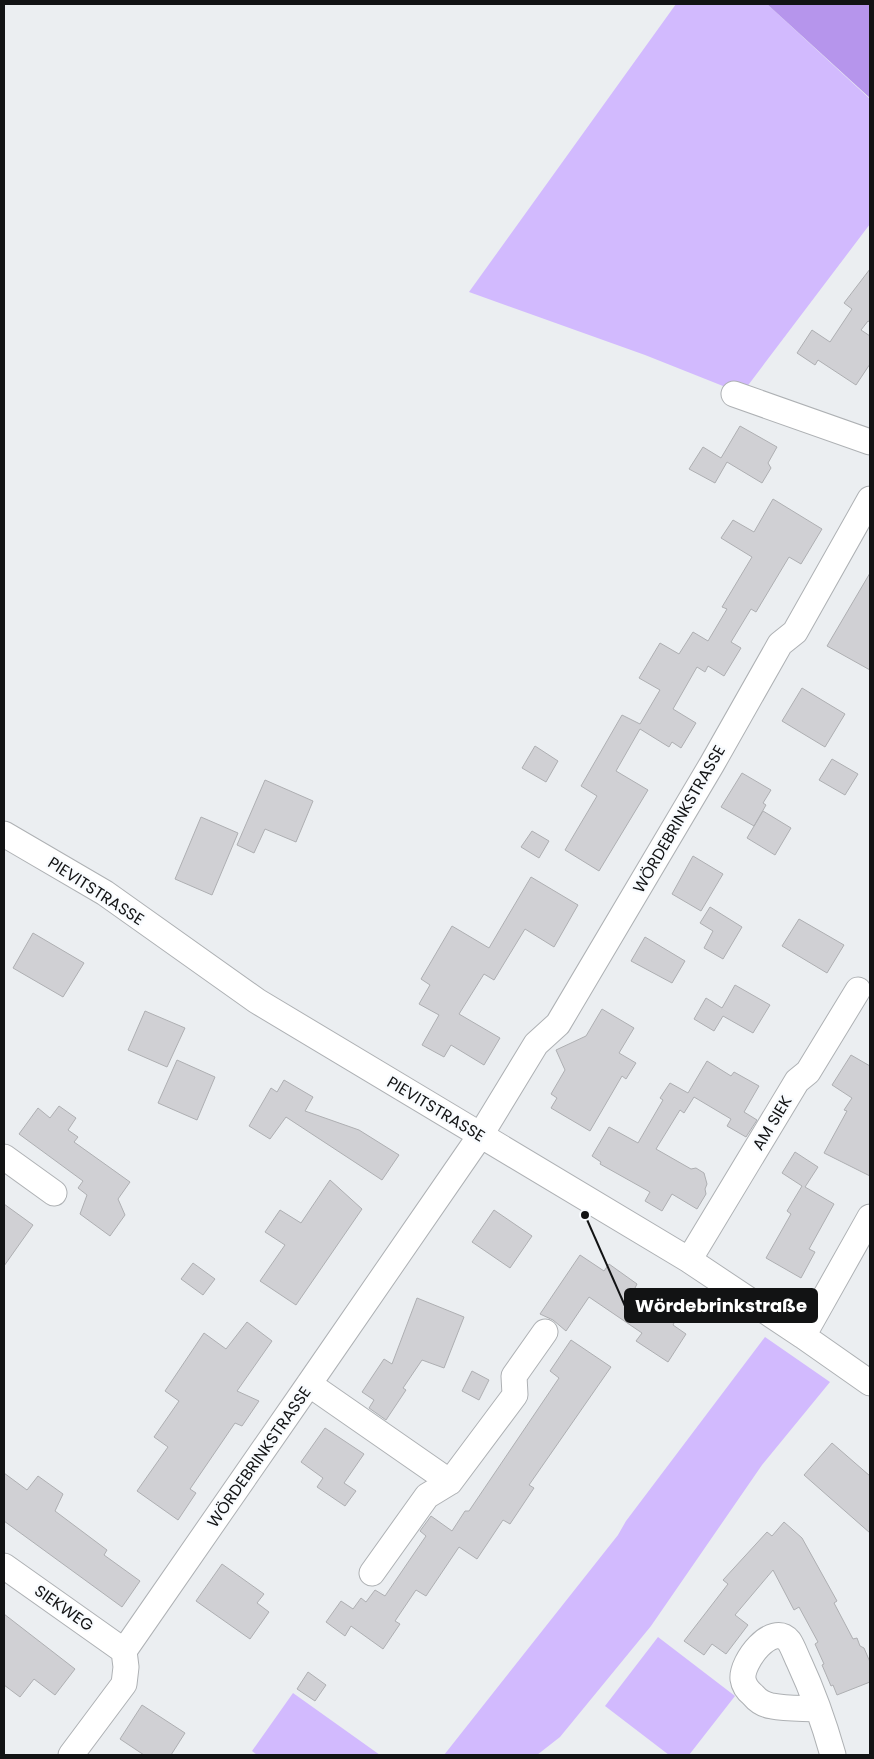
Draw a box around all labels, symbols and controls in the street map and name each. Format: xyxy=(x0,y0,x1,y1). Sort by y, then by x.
street label: WÖRDEBRINKSTRASSE xyxy=(627,741,731,897)
street label: PIEVITSTRASSE xyxy=(43,851,149,931)
street label: PIEVITSTRASSE xyxy=(383,1071,489,1147)
street label: AM SIEK xyxy=(747,1091,798,1155)
callout: Wördebrinkstraße xyxy=(625,1289,817,1322)
text: Wördebrinkstraße xyxy=(635,1293,807,1318)
street label: WÖRDEBRINKSTRASSE xyxy=(202,1382,316,1532)
street label: SIEKWEG xyxy=(30,1579,98,1637)

